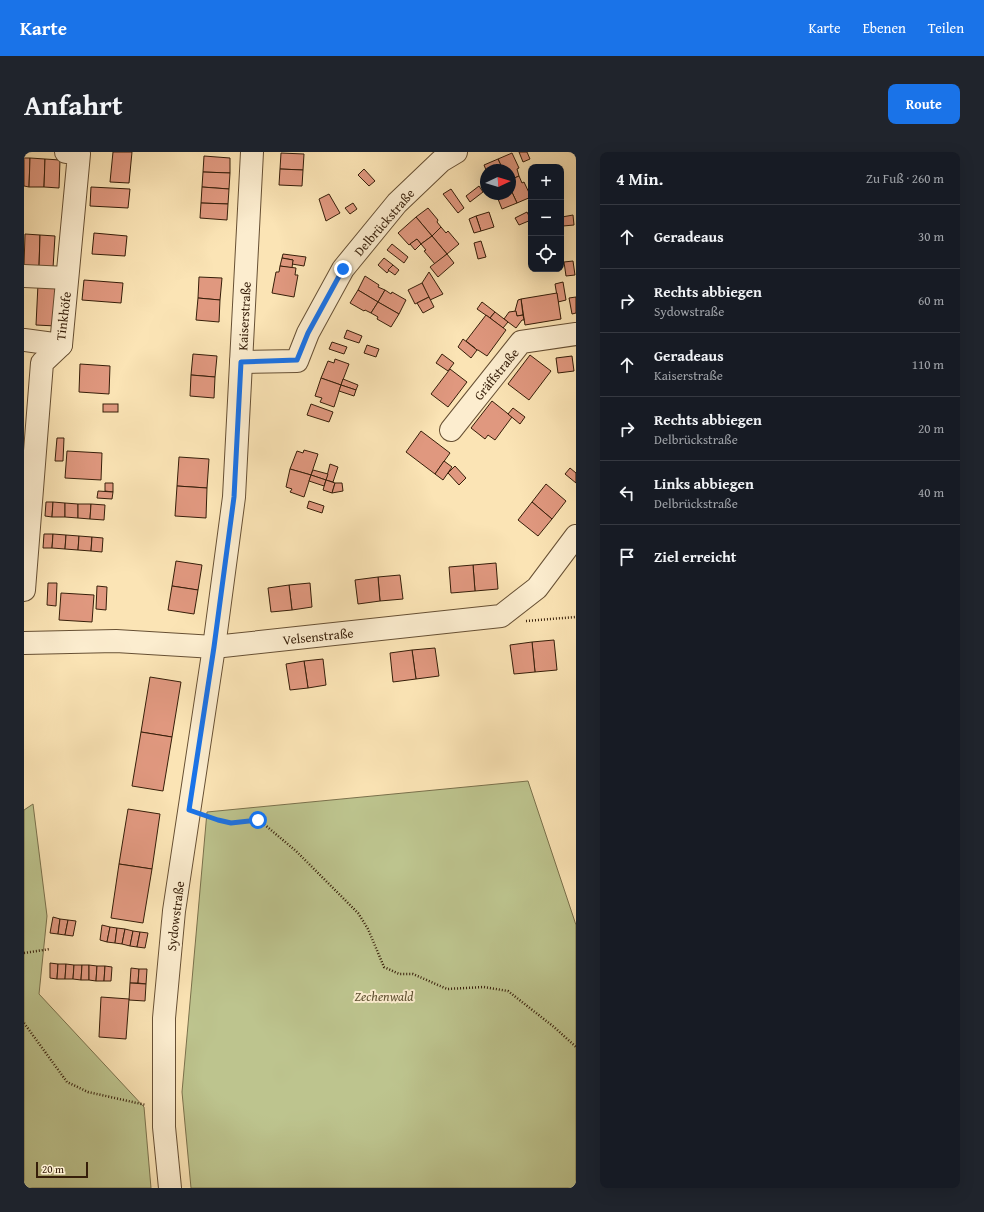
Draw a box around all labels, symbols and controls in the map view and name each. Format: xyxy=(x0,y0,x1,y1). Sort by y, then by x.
text: Karte xyxy=(20,14,67,42)
text: Karte xyxy=(808,18,841,38)
text: Ebenen xyxy=(863,18,906,38)
text: Teilen xyxy=(928,18,964,38)
text: Anfahrt xyxy=(24,84,123,125)
button: Route xyxy=(888,84,960,124)
north arrow xyxy=(480,164,516,200)
map controls xyxy=(528,164,564,272)
button: + xyxy=(528,164,564,200)
text: 4 Min. xyxy=(616,166,663,191)
text: Zu Fuß · 260 m xyxy=(866,169,944,188)
street label: Delbrückstraße xyxy=(350,184,419,260)
button: − xyxy=(528,200,564,236)
icon: ahead xyxy=(616,226,638,248)
text: Geradeaus xyxy=(654,226,724,247)
text: 30 m xyxy=(918,227,944,246)
button: locate xyxy=(528,236,564,272)
route end xyxy=(334,260,352,278)
street label: Kaiserstraße xyxy=(233,281,256,351)
text: Rechts abbiegen xyxy=(654,281,762,302)
icon: right xyxy=(616,290,638,312)
street label: Tinkhöfe xyxy=(51,291,76,342)
text: 60 m xyxy=(918,291,944,310)
text: Sydowstraße xyxy=(654,302,724,321)
street label: Gräffstraße xyxy=(469,344,523,405)
text: Geradeaus xyxy=(654,345,724,366)
icon: ahead xyxy=(616,354,638,376)
text: 110 m xyxy=(912,355,944,374)
text: Kaiserstraße xyxy=(654,366,723,385)
text: Rechts abbiegen xyxy=(654,409,762,430)
icon: right xyxy=(616,418,638,440)
text: 20 m xyxy=(918,419,944,438)
text: Delbrückstraße xyxy=(654,430,738,449)
text: Links abbiegen xyxy=(654,473,754,494)
icon: left xyxy=(616,482,638,504)
text: 40 m xyxy=(918,483,944,502)
text: Delbrückstraße xyxy=(654,494,738,513)
icon: arrive xyxy=(616,546,638,568)
text: Ziel erreicht xyxy=(654,546,736,567)
street label: Velsenstraße xyxy=(282,623,354,650)
route start xyxy=(249,811,267,829)
street label: Sydowstraße xyxy=(162,880,189,952)
park label: Zechenwald xyxy=(354,987,414,1006)
scale bar xyxy=(36,1160,88,1179)
text: 20 m xyxy=(42,1161,64,1177)

